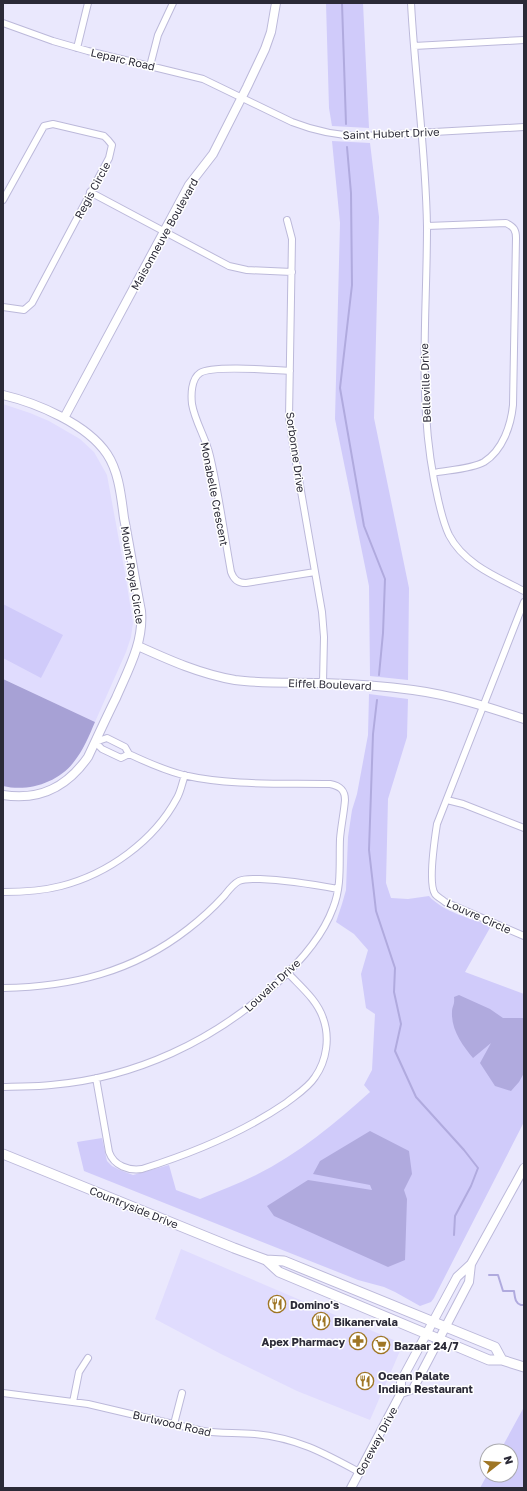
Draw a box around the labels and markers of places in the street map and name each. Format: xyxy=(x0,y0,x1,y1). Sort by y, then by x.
restaurant icon: Domino's xyxy=(267,1294,287,1314)
place label: Domino's xyxy=(290,1298,339,1311)
restaurant icon: Bikanervala xyxy=(311,1311,331,1331)
place label: Bikanervala xyxy=(334,1315,398,1328)
pharmacy icon: Apex Pharmacy xyxy=(348,1331,368,1351)
place label: Apex Pharmacy xyxy=(262,1335,345,1348)
supermarket icon: Bazaar 24/7 xyxy=(371,1335,391,1355)
place label: Bazaar 24/7 xyxy=(394,1339,458,1352)
place label: Ocean Palate Indian Restaurant xyxy=(378,1369,474,1395)
restaurant icon: Ocean Palate Indian Restaurant xyxy=(355,1371,375,1391)

